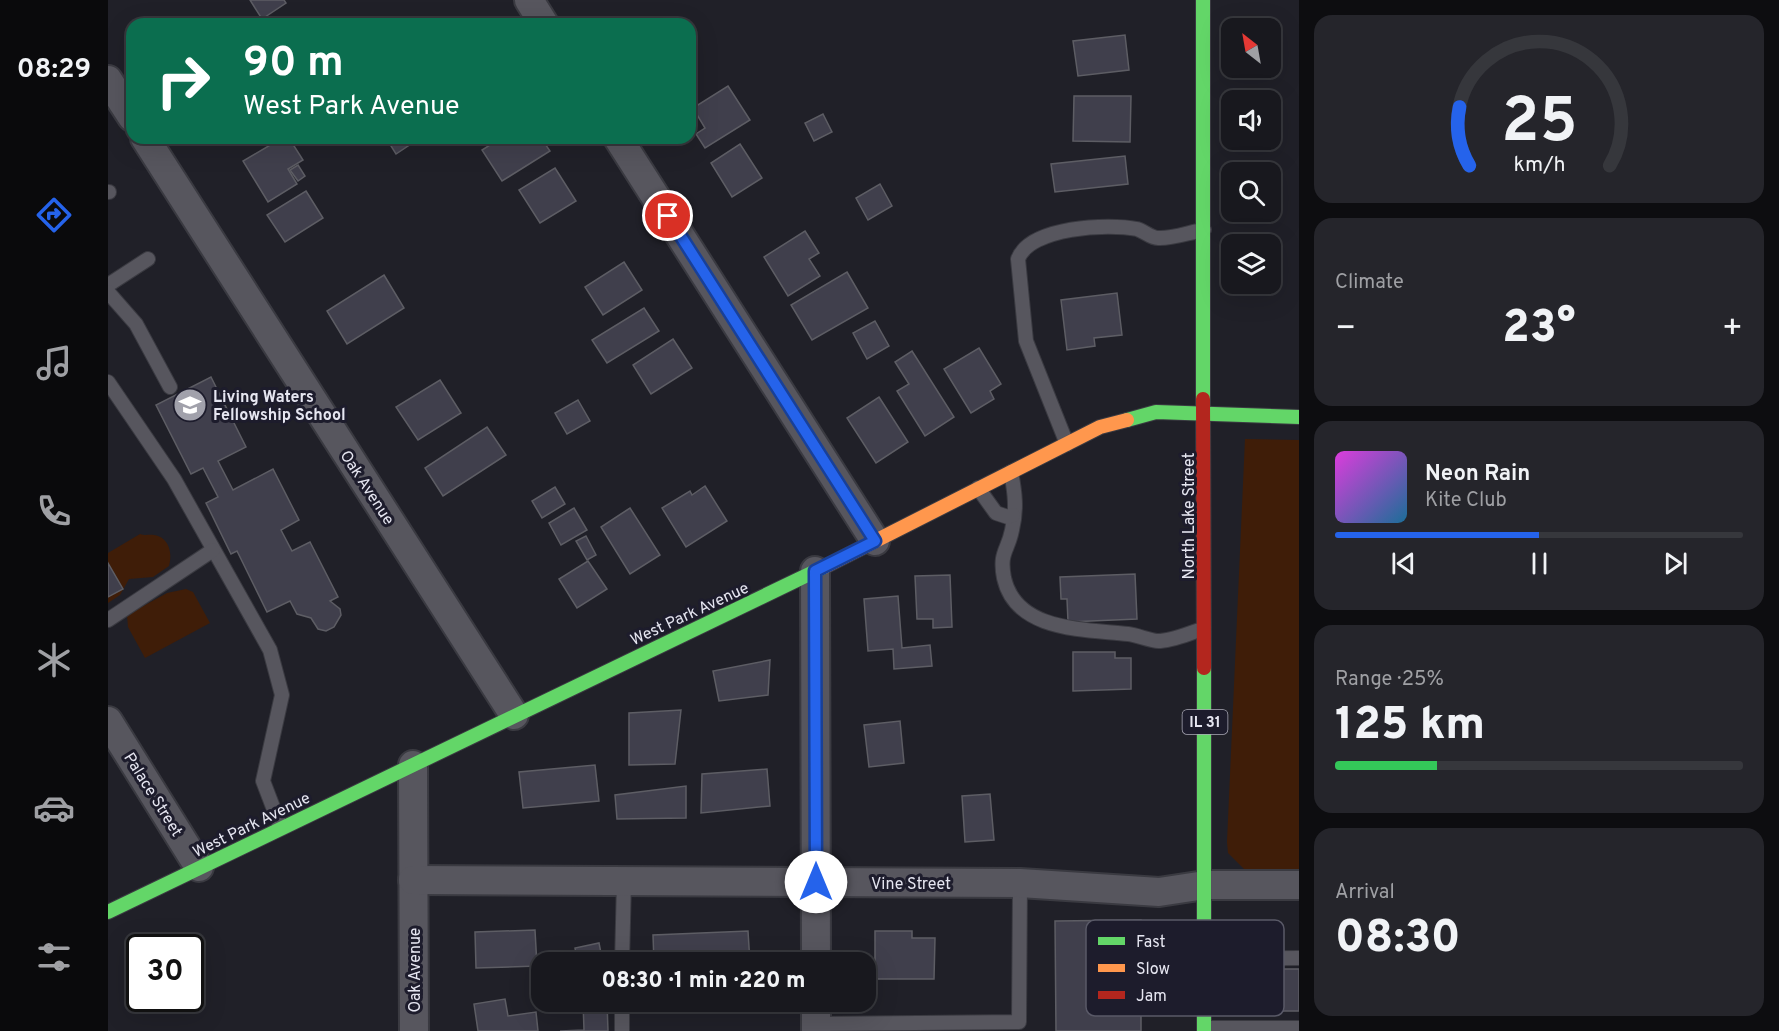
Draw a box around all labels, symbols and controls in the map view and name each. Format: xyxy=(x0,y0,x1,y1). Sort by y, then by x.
north arrow xyxy=(1221,18,1281,78)
map controls xyxy=(1221,18,1281,294)
text: 90 m xyxy=(243,38,344,91)
icon: right xyxy=(144,42,222,120)
text: 08:29 xyxy=(17,53,91,87)
text: 25 xyxy=(1501,85,1577,164)
text: West Park Avenue xyxy=(243,90,460,124)
button: sound xyxy=(1221,90,1281,150)
text: km/h xyxy=(1513,152,1565,179)
button: search xyxy=(1221,162,1281,222)
pin xyxy=(642,190,693,241)
icon: directions xyxy=(33,194,75,236)
icon: arrive xyxy=(651,199,684,232)
button: layers xyxy=(1221,234,1281,294)
text: Climate xyxy=(1335,270,1404,296)
text: 23° xyxy=(1502,301,1576,358)
text: − xyxy=(1335,309,1356,351)
text: + xyxy=(1722,309,1743,351)
icon: music xyxy=(33,342,75,384)
school or university icon: Living Waters Fellowship School xyxy=(172,387,208,423)
place label: Living Waters Fellowship School xyxy=(213,388,346,426)
street label: Oak Avenue xyxy=(335,447,398,529)
street label: North Lake Street xyxy=(1180,453,1200,579)
text: Neon Rain xyxy=(1425,461,1530,488)
text: Kite Club xyxy=(1425,488,1507,514)
icon: phone xyxy=(33,490,75,532)
icon: previous xyxy=(1387,547,1420,580)
icon: pause xyxy=(1523,547,1556,580)
icon: next xyxy=(1659,547,1692,580)
street label: West Park Avenue xyxy=(627,579,752,651)
icon: climate xyxy=(33,639,75,681)
text: Range · 25% xyxy=(1335,667,1444,693)
text: 125 km xyxy=(1335,698,1485,755)
road number: IL 31 xyxy=(1182,710,1228,734)
street label: Palace Street xyxy=(118,749,186,841)
icon: car xyxy=(33,787,75,829)
street label: West Park Avenue xyxy=(190,789,314,863)
position arrow xyxy=(784,850,848,914)
street label: Vine Street xyxy=(871,875,951,895)
text: Arrival xyxy=(1335,880,1395,906)
text: 08:30 xyxy=(1335,911,1461,968)
legend xyxy=(1086,920,1284,1016)
street label: Oak Avenue xyxy=(406,928,426,1012)
text: Fast xyxy=(1136,933,1166,953)
speed limit sign: 30 xyxy=(126,934,204,1012)
icon: filters xyxy=(33,936,75,978)
text: Slow xyxy=(1136,960,1170,980)
text: 08:30 · 1 min · 220 m xyxy=(601,968,806,995)
text: Jam xyxy=(1136,987,1167,1007)

